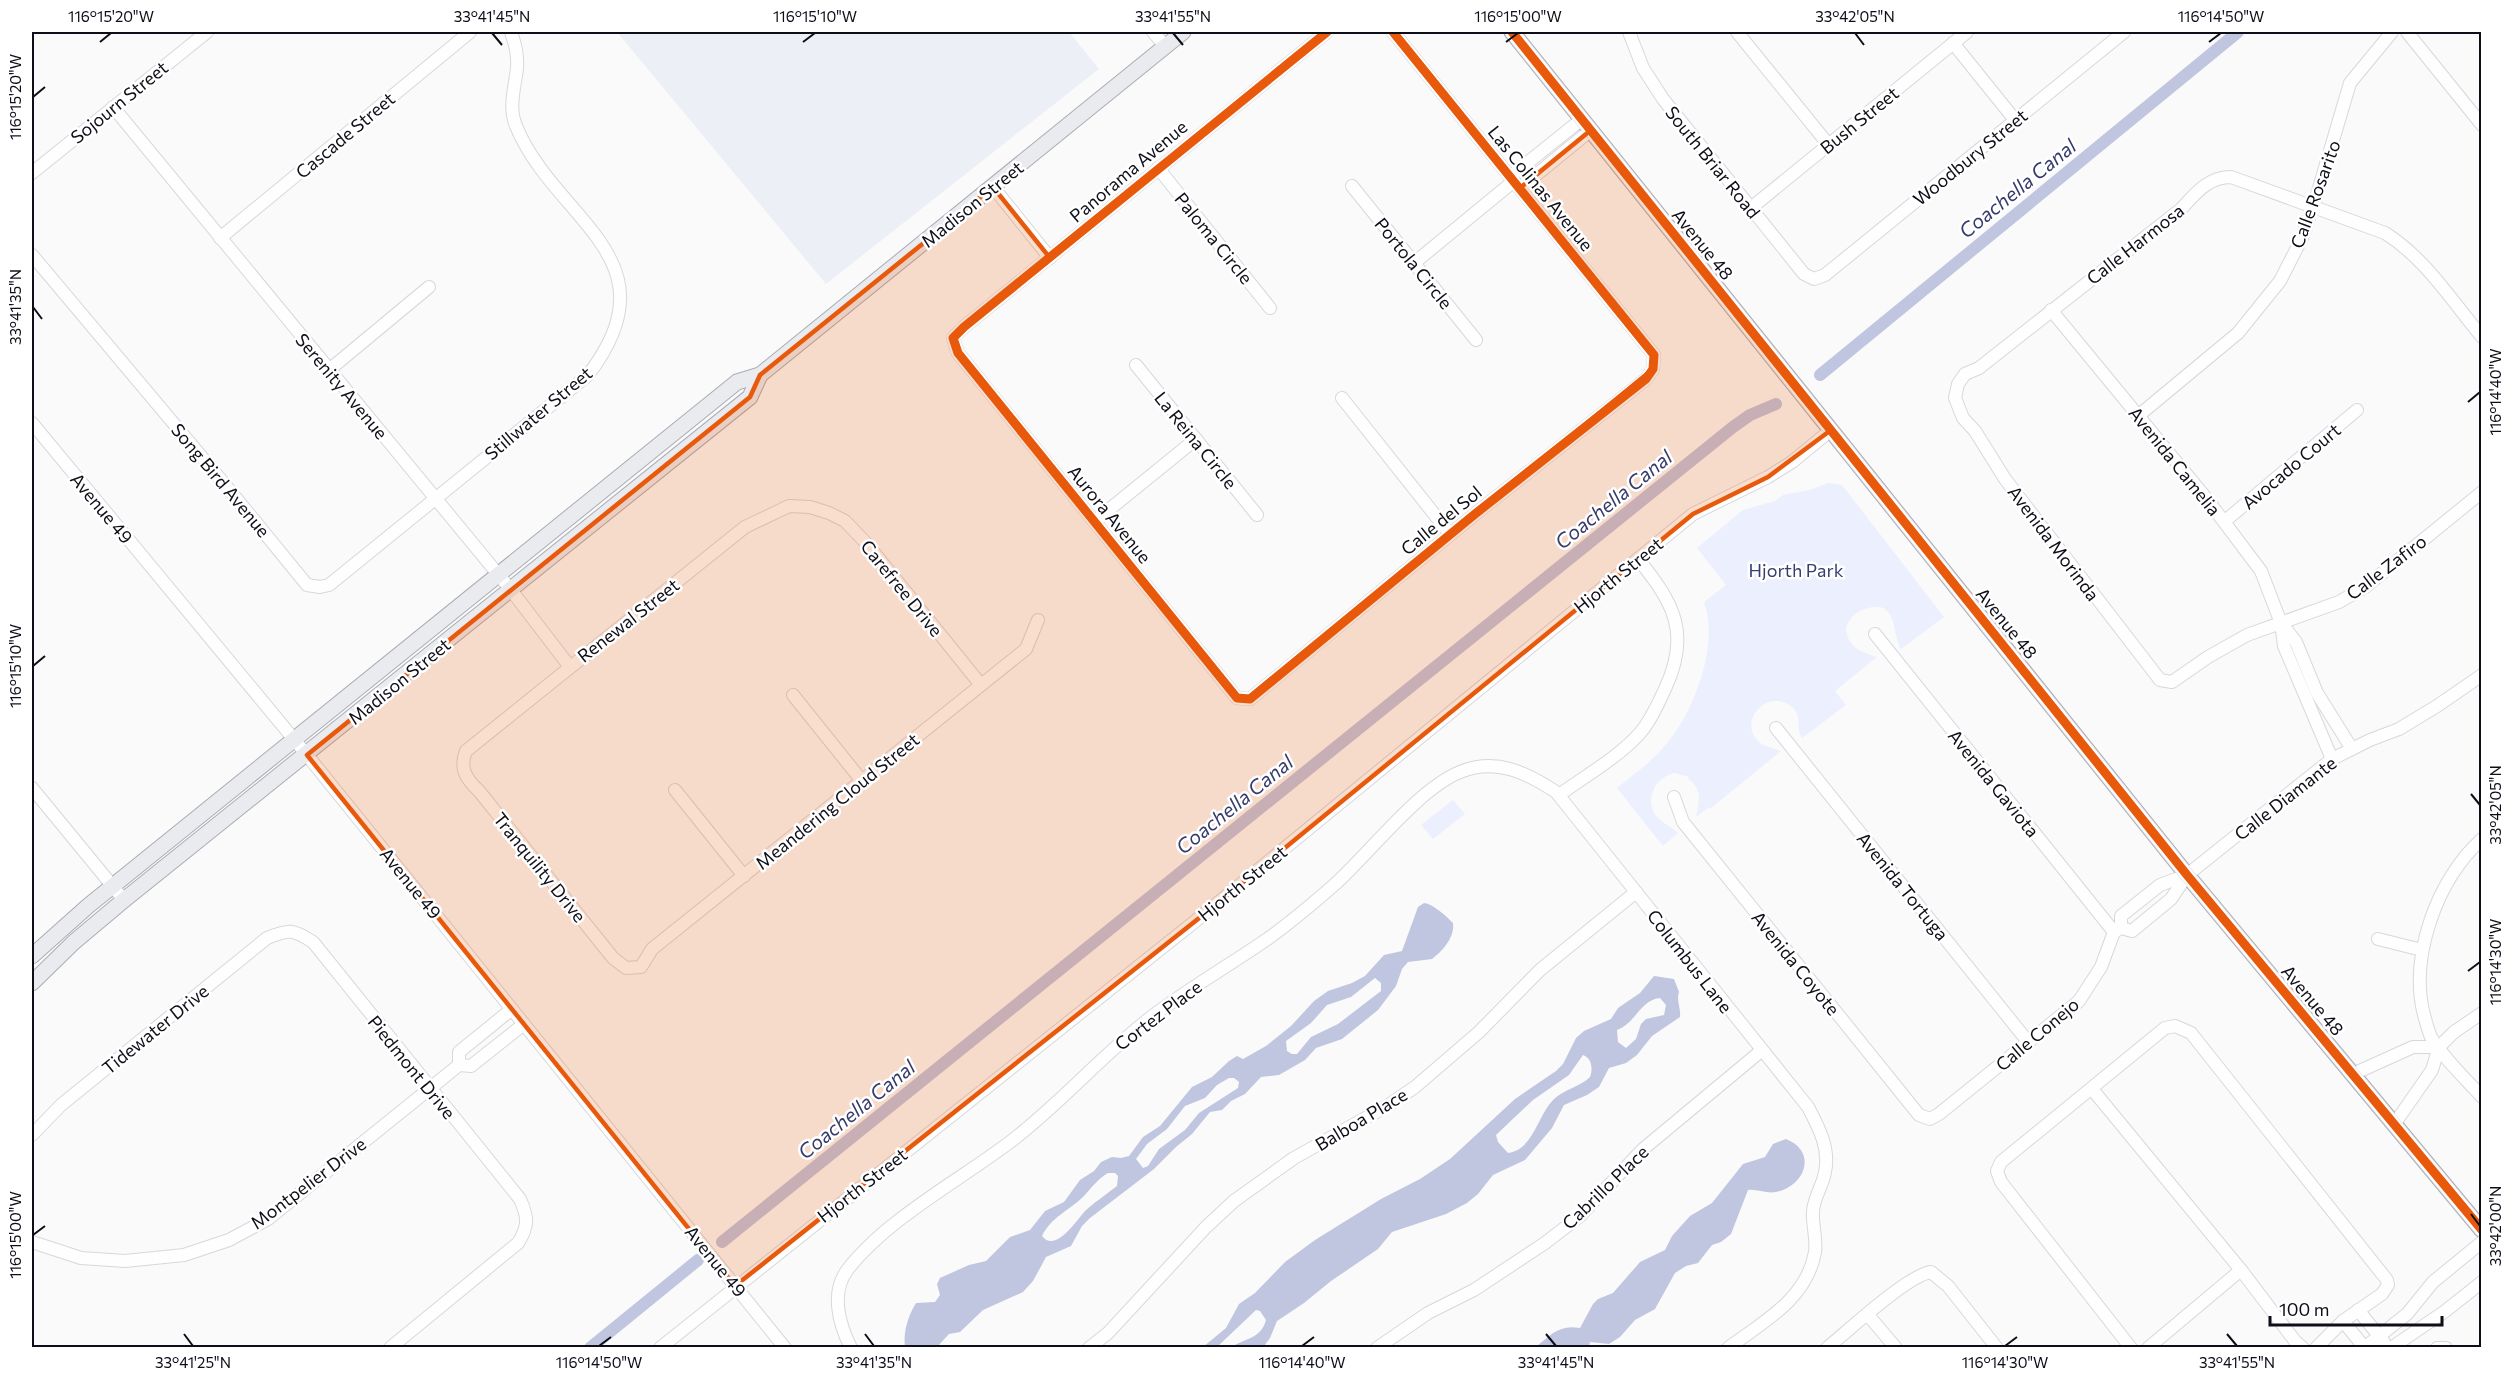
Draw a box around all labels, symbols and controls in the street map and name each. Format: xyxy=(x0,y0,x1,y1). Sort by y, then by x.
text: 116°15'20"W xyxy=(68,7,154,25)
text: 33°41'45"N xyxy=(454,7,530,25)
text: 116°15'10"W xyxy=(773,7,857,25)
text: 33°41'55"N xyxy=(1135,7,1211,25)
text: 116°15'00"W xyxy=(1474,7,1562,25)
text: 33°42'05"N xyxy=(1815,7,1895,25)
text: 116°14'50"W xyxy=(2178,7,2264,25)
text: 116°15'20"W xyxy=(6,54,24,140)
street label: Sojourn Street xyxy=(66,56,172,148)
street label: Bush Street xyxy=(1815,82,1903,158)
street label: Cascade Street xyxy=(291,87,399,183)
street label: South Briar Road xyxy=(1661,101,1765,223)
street label: Woodbury Street xyxy=(1908,104,2032,210)
street label: Panorama Avenue xyxy=(1065,115,1191,227)
street label: Las Colinas Avenue xyxy=(1484,121,1598,255)
water label: Coachella Canal xyxy=(1954,133,2081,243)
street label: Calle Rosarito xyxy=(2285,137,2345,251)
street label: Madison Street xyxy=(916,156,1028,252)
street label: Paloma Circle xyxy=(1170,188,1258,288)
street label: Calle Harmosa xyxy=(2082,199,2188,289)
street label: Avenue 48 xyxy=(1668,204,1738,284)
street label: Portola Circle xyxy=(1370,213,1458,313)
text: 33°41'35"N xyxy=(6,269,24,345)
street label: Serenity Avenue xyxy=(291,329,393,443)
text: 116°14'40"W xyxy=(2486,348,2504,436)
street label: Stillwater Street xyxy=(480,362,596,464)
street label: La Reina Circle xyxy=(1150,387,1242,493)
street label: Avenida Camelia xyxy=(2124,402,2226,520)
street label: Avocado Court xyxy=(2237,418,2345,514)
street label: Song Bird Avenue xyxy=(167,419,275,541)
water label: Coachella Canal xyxy=(1550,444,1677,554)
street label: Aurora Avenue xyxy=(1064,461,1156,567)
street label: Avenue 49 xyxy=(66,468,138,548)
street label: Calle del Sol xyxy=(1396,481,1486,559)
street label: Avenida Morinda xyxy=(2004,481,2104,605)
street label: Calle Zafiro xyxy=(2342,530,2430,604)
street label: Hjorth Street xyxy=(1569,532,1667,618)
street label: Carefree Drive xyxy=(856,535,948,641)
park label: Hjorth Park xyxy=(1749,559,1844,581)
street label: Renewal Street xyxy=(573,573,683,667)
street label: Avenue 48 xyxy=(1972,583,2042,663)
text: 116°15'10"W xyxy=(6,624,24,708)
street label: Madison Street xyxy=(343,633,455,729)
street label: Avenida Gaviota xyxy=(1944,725,2044,841)
street label: Meandering Cloud Street xyxy=(751,728,923,874)
water label: Coachella Canal xyxy=(1171,749,1298,859)
street label: Calle Diamante xyxy=(2230,751,2340,845)
text: 33°42'05"N xyxy=(2486,765,2504,845)
street label: Tranquility Drive xyxy=(489,808,591,926)
street label: Avenida Tortuga xyxy=(1853,827,1953,945)
street label: Hjorth Street xyxy=(1193,840,1291,926)
street label: Avenue 49 xyxy=(376,843,446,923)
street label: Columbus Lane xyxy=(1643,905,1737,1017)
street label: Avenida Coyote xyxy=(1747,907,1845,1019)
text: 116°14'30"W xyxy=(2486,919,2504,1005)
street label: Avenue 48 xyxy=(2277,960,2349,1040)
street label: Cortez Place xyxy=(1110,975,1206,1055)
street label: Tidewater Drive xyxy=(97,979,213,1079)
street label: Calle Conejo xyxy=(1991,993,2083,1075)
street label: Piedmont Drive xyxy=(364,1011,460,1123)
water label: Coachella Canal xyxy=(793,1054,920,1164)
street label: Balboa Place xyxy=(1311,1083,1411,1155)
street label: Montpelier Drive xyxy=(246,1133,370,1233)
street label: Cabrillo Place xyxy=(1557,1140,1653,1234)
street label: Hjorth Street xyxy=(813,1143,911,1227)
text: 33°42'00"N xyxy=(2486,1186,2504,1266)
text: 116°15'00"W xyxy=(6,1191,24,1279)
street label: Avenue 49 xyxy=(681,1221,751,1301)
scale bar xyxy=(2270,1289,2442,1327)
text: 100 m xyxy=(2279,1298,2329,1320)
text: 33°41'25"N xyxy=(155,1353,231,1371)
text: 116°14'50"W xyxy=(556,1353,642,1371)
text: 33°41'35"N xyxy=(836,1353,912,1371)
text: 116°14'40"W xyxy=(1258,1353,1346,1371)
text: 33°41'45"N xyxy=(1518,1353,1594,1371)
text: 116°14'30"W xyxy=(1962,1353,2048,1371)
text: 33°41'55"N xyxy=(2199,1353,2275,1371)

